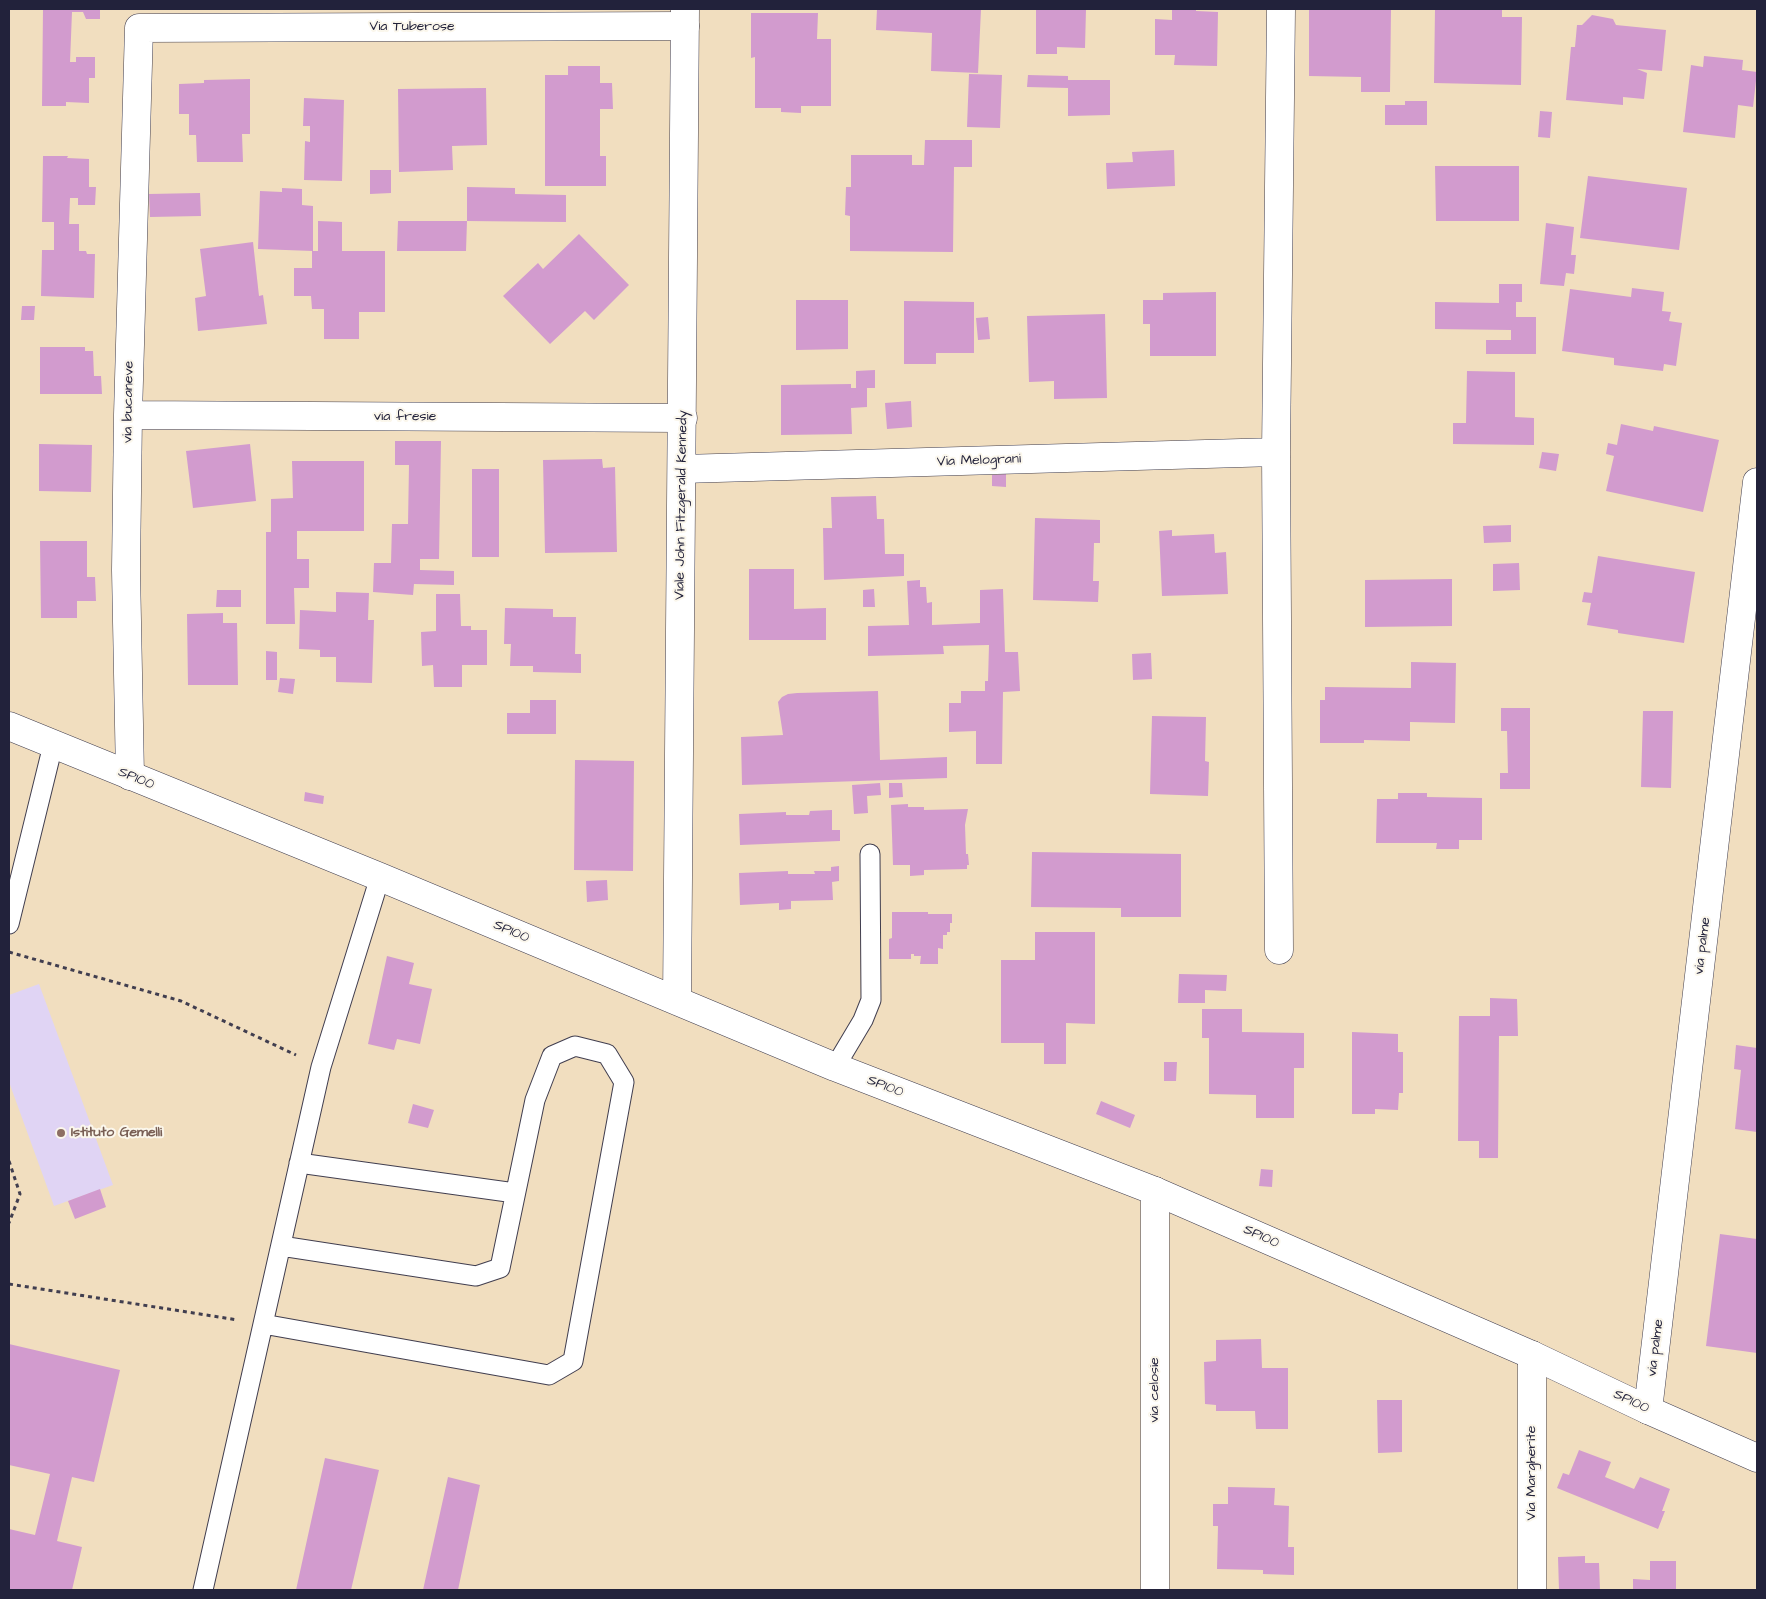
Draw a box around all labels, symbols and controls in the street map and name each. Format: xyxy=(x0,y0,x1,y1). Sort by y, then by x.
street label: Via Tuberose xyxy=(369,19,455,35)
street label: via bucaneve xyxy=(120,361,138,443)
street label: via fresie xyxy=(374,409,436,425)
street label: Viale John Fitzgerald Kennedy xyxy=(672,410,692,600)
street label: Via Melograni xyxy=(937,451,1021,471)
street label: SP100 xyxy=(116,764,156,794)
street label: via palme xyxy=(1691,916,1715,976)
street label: SP100 xyxy=(491,917,531,947)
street label: SP100 xyxy=(865,1072,905,1102)
place label: Istituto Gemelli xyxy=(71,1125,162,1141)
marker: Istituto Gemelli xyxy=(55,1127,67,1139)
street label: SP100 xyxy=(1241,1222,1281,1252)
street label: via palme xyxy=(1644,1318,1668,1378)
street label: via celosie xyxy=(1147,1357,1163,1423)
street label: SP100 xyxy=(1611,1386,1651,1418)
street label: Via Margherite xyxy=(1524,1426,1540,1520)

